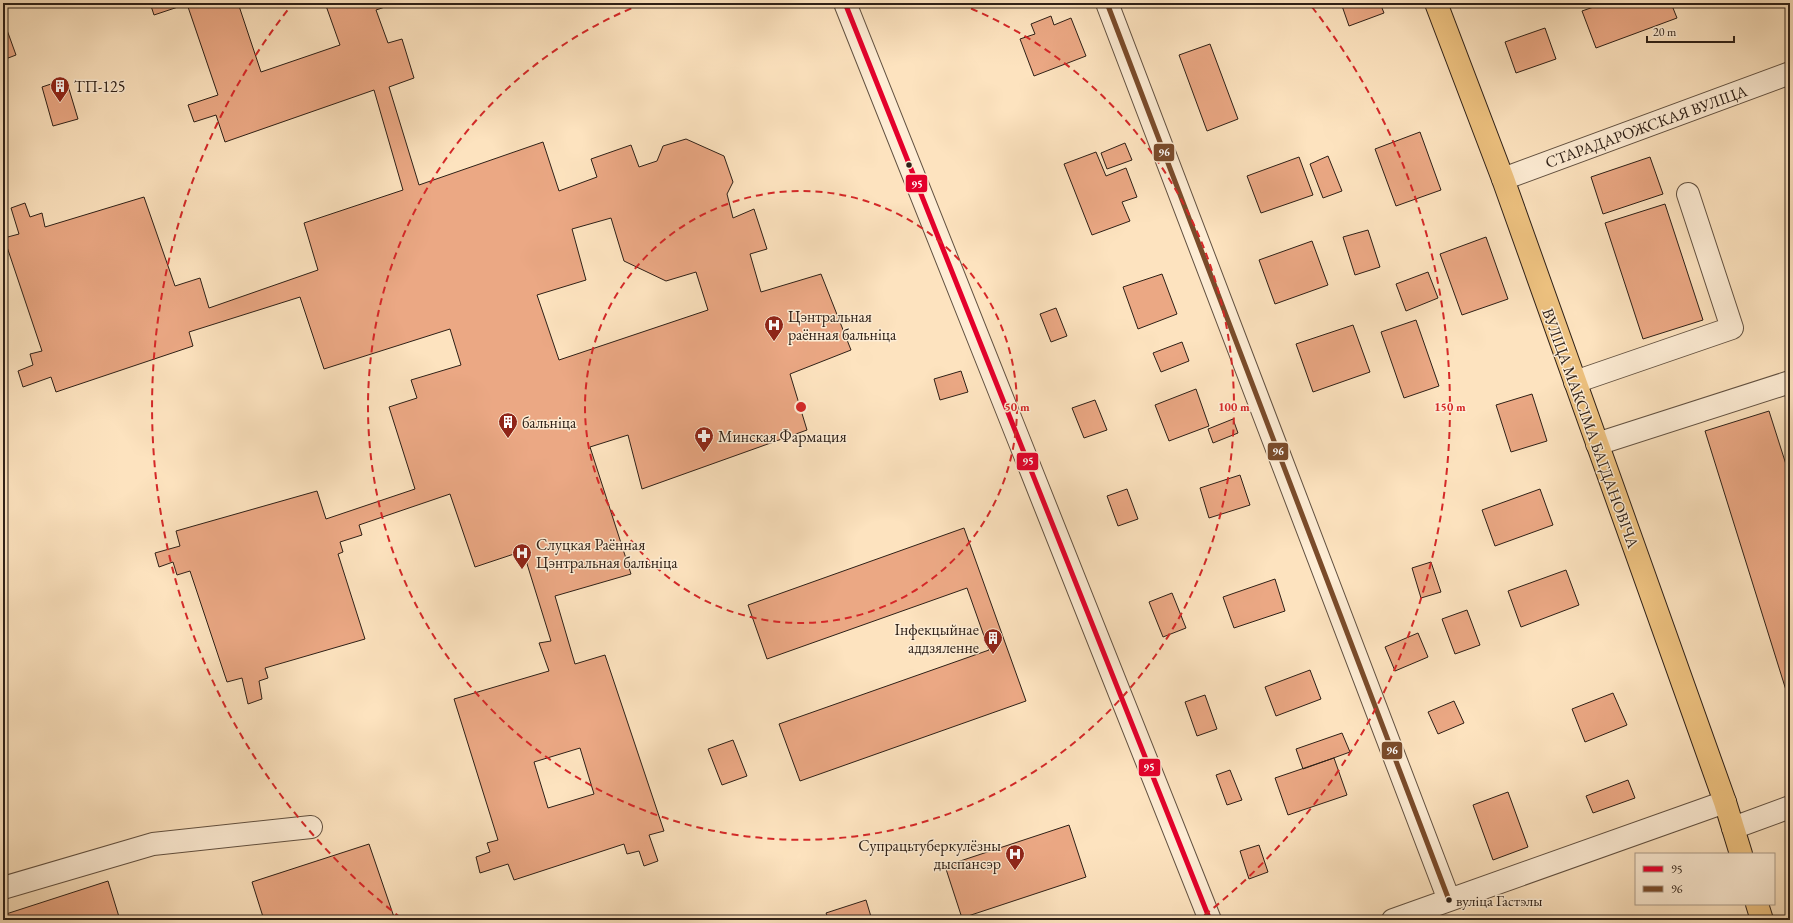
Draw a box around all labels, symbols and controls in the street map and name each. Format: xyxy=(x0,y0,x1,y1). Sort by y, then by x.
scale bar xyxy=(1647,18,1734,44)
text: 20 m xyxy=(1653,24,1677,40)
building icon: ТП-125 xyxy=(49,75,71,103)
place label: ТП-125 xyxy=(74,76,125,97)
street label: СТАРАДАРОЖСКАЯ ВУЛІЦА xyxy=(1542,80,1751,173)
line badge: 96 xyxy=(1153,143,1175,162)
text: 96 xyxy=(1158,145,1170,159)
unlabelled marker xyxy=(904,160,914,170)
line badge: 95 xyxy=(905,174,928,193)
text: 95 xyxy=(911,177,923,191)
street label: ВУЛІЦА МАКСІМА БАГДАНОВІЧА xyxy=(1537,305,1644,552)
place label: Цэнтральная раённая бальніца xyxy=(788,306,897,345)
hospital icon: Цэнтральная раённая бальніца xyxy=(763,314,785,342)
text: 50 m xyxy=(1004,399,1030,415)
text: 100 m xyxy=(1218,399,1250,415)
text: 150 m xyxy=(1434,399,1466,415)
centre of rings xyxy=(794,400,808,414)
building icon: бальніца xyxy=(497,411,519,439)
place label: бальніца xyxy=(522,412,577,433)
pharmacy icon: Минская Фармация xyxy=(693,425,715,453)
place label: Минская Фармация xyxy=(718,426,847,447)
line badge: 96 xyxy=(1267,442,1289,461)
text: 96 xyxy=(1272,444,1284,458)
line badge: 95 xyxy=(1016,452,1039,471)
text: 95 xyxy=(1022,454,1034,468)
place label: Слуцкая Раённая Цэнтральная бальніца xyxy=(536,534,678,573)
hospital icon: Слуцкая Раённая Цэнтральная бальніца xyxy=(511,542,533,570)
place label: Інфекцыйнае аддзяленне xyxy=(895,619,979,658)
building icon: Інфекцыйнае аддзяленне xyxy=(982,627,1004,655)
line badge: 96 xyxy=(1381,741,1403,760)
text: 96 xyxy=(1386,743,1398,757)
line badge: 95 xyxy=(1138,758,1161,777)
text: 95 xyxy=(1143,760,1155,774)
place label: Супрацьтуберкулёзны дыспансэр xyxy=(858,835,1001,874)
hospital icon: Супрацьтуберкулёзны дыспансэр xyxy=(1004,843,1026,871)
legend xyxy=(1635,853,1775,905)
text: 95 xyxy=(1671,861,1683,877)
text: 96 xyxy=(1671,881,1683,897)
place label: вуліца Гастэлы xyxy=(1456,891,1542,910)
marker: вуліца Гастэлы xyxy=(1444,895,1454,905)

